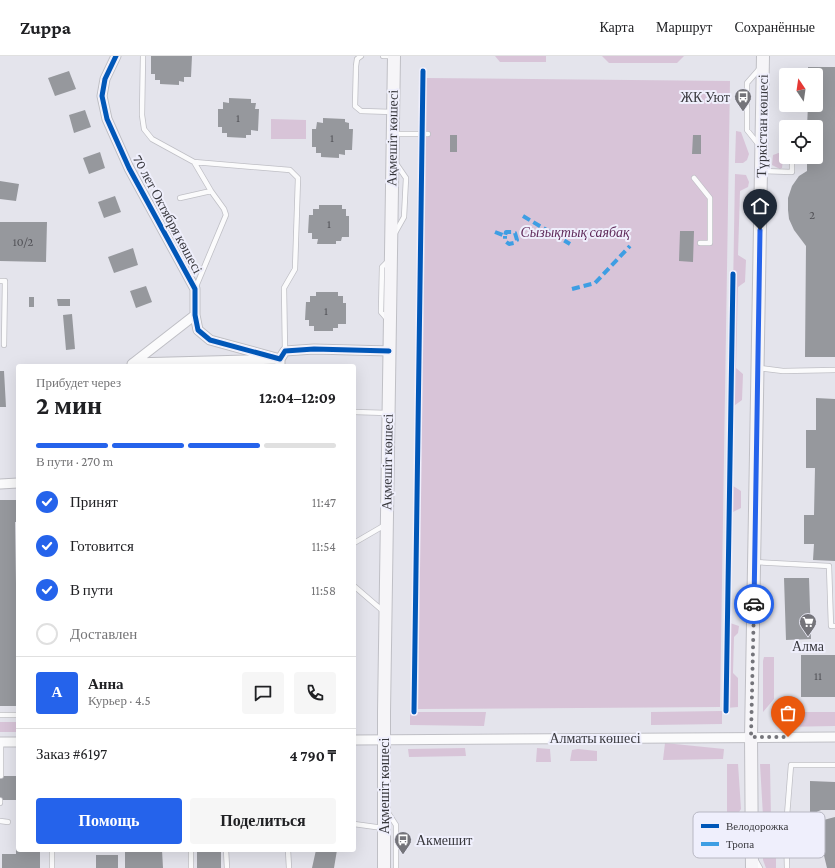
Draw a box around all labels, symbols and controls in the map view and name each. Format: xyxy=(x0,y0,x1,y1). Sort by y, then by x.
text: Zuppa xyxy=(20,17,71,38)
text: Карта xyxy=(599,19,634,35)
text: Маршрут xyxy=(656,19,712,35)
text: Сохранённые xyxy=(734,19,815,35)
north arrow xyxy=(779,68,823,112)
map controls xyxy=(779,68,823,164)
street label: Түркістан көшесі xyxy=(753,74,771,178)
bus stop icon: ЖК Уют xyxy=(733,87,753,112)
street label: Ақмешіт көшесі xyxy=(383,89,401,186)
place label: ЖК Уют xyxy=(680,89,730,105)
house number: 1 xyxy=(236,111,240,125)
button: locate xyxy=(779,120,823,164)
house number: 1 xyxy=(330,131,334,145)
street label: 70 лет Октября көшесі xyxy=(130,152,206,276)
pin xyxy=(743,189,777,230)
icon: home xyxy=(749,195,771,217)
house number: 2 xyxy=(809,208,815,222)
house number: 1 xyxy=(327,217,331,231)
park label: Сызықтық саябақ xyxy=(520,224,630,240)
house number: 10/2 xyxy=(13,235,33,249)
house number: 1 xyxy=(324,304,328,318)
text: Прибудет через xyxy=(36,375,121,390)
text: 12:04–12:09 xyxy=(259,390,336,406)
text: 2 мин xyxy=(36,391,102,420)
street label: Ақмешіт көшесі xyxy=(378,413,396,510)
text: В пути · 270 m xyxy=(36,454,113,469)
icon: check xyxy=(36,491,58,513)
text: Принят xyxy=(70,494,118,510)
text: 11:47 xyxy=(312,495,336,510)
icon: check xyxy=(36,535,58,557)
text: Готовится xyxy=(70,538,134,554)
text: 11:54 xyxy=(312,539,336,554)
icon: check xyxy=(36,579,58,601)
text: В пути xyxy=(70,582,113,598)
text: 11:58 xyxy=(311,583,336,598)
courier xyxy=(734,584,774,624)
icon: car xyxy=(743,593,765,615)
supermarket icon: Алма xyxy=(798,612,818,637)
text: Доставлен xyxy=(70,626,137,642)
place label: Алма xyxy=(792,638,825,654)
house number: 11 xyxy=(814,669,822,683)
button: chat xyxy=(242,672,284,714)
button: phone xyxy=(294,672,336,714)
text: Анна xyxy=(88,676,124,692)
text: А xyxy=(52,684,62,700)
text: Курьер · 4.5 xyxy=(88,693,151,708)
pin xyxy=(771,696,805,737)
icon: bag xyxy=(777,702,799,724)
street label: Алматы көшесі xyxy=(549,730,641,746)
street label: Ақмешіт көшесі xyxy=(376,738,392,834)
text: Заказ #6197 xyxy=(36,746,107,762)
text: 4 790 ₸ xyxy=(289,748,336,764)
button: Помощь xyxy=(36,798,182,844)
button: Поделиться xyxy=(190,798,336,844)
legend xyxy=(693,812,825,858)
text: Велодорожка xyxy=(726,820,788,832)
bus stop icon: Акмешит xyxy=(393,830,413,855)
place label: Акмешит xyxy=(416,832,472,848)
text: Тропа xyxy=(726,838,754,850)

